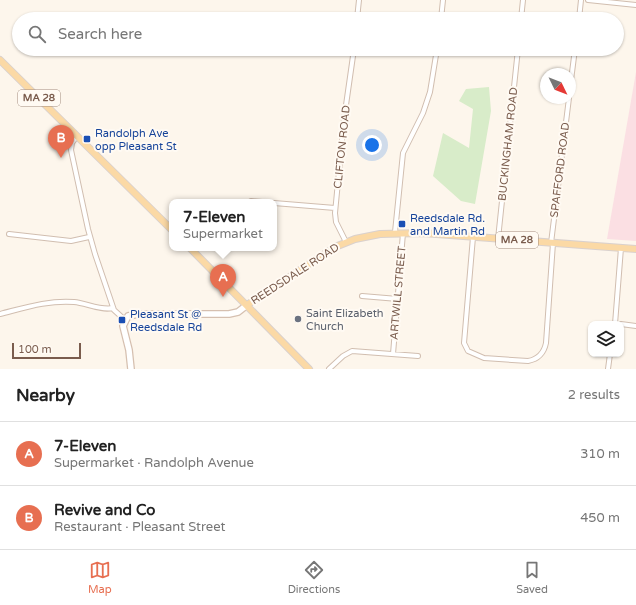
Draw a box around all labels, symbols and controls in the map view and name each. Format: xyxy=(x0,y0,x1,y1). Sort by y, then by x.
search box xyxy=(12,12,624,56)
icon: search xyxy=(26,23,48,45)
text: Search here xyxy=(58,25,142,43)
north arrow xyxy=(540,68,576,104)
street label: BUCKINGHAM ROAD xyxy=(496,86,520,202)
road number: MA 28 xyxy=(18,90,60,106)
street label: CLIFTON ROAD xyxy=(331,105,353,189)
street label: SPAFFORD ROAD xyxy=(548,122,572,218)
pin: B xyxy=(48,125,74,158)
place label: Randolph Ave opp Pleasant St xyxy=(95,127,177,153)
marker: Randolph Ave opp Pleasant St xyxy=(82,134,92,144)
your location xyxy=(362,135,382,155)
popup xyxy=(169,199,277,251)
text: 7-Eleven xyxy=(183,208,246,226)
place label: Reedsdale Rd. and Martin Rd xyxy=(410,212,485,238)
marker: Reedsdale Rd. and Martin Rd xyxy=(397,219,407,229)
text: Supermarket xyxy=(183,226,263,242)
road number: MA 28 xyxy=(496,232,538,248)
street label: REEDSDALE ROAD xyxy=(248,241,342,307)
street label: ARTWILL STREET xyxy=(387,245,409,340)
pin: A xyxy=(210,264,236,297)
place label: Saint Elizabeth Church xyxy=(306,307,384,333)
place label: Pleasant St @ Reedsdale Rd xyxy=(130,308,202,334)
marker: Saint Elizabeth Church xyxy=(293,314,303,324)
marker: Pleasant St @ Reedsdale Rd xyxy=(117,315,127,325)
map controls xyxy=(588,321,624,357)
button: layers xyxy=(588,321,624,357)
scale bar xyxy=(12,341,81,360)
text: 100 m xyxy=(18,343,52,356)
text: Nearby xyxy=(16,385,75,406)
text: 2 results xyxy=(568,387,620,403)
text: 7-Eleven xyxy=(54,437,116,455)
text: A xyxy=(24,446,34,462)
text: 310 m xyxy=(580,446,620,462)
text: Supermarket · Randolph Avenue xyxy=(54,455,254,471)
text: Revive and Co xyxy=(54,501,155,519)
text: B xyxy=(24,510,34,526)
text: 450 m xyxy=(580,510,620,526)
text: Restaurant · Pleasant Street xyxy=(54,519,225,535)
tab: Map xyxy=(88,559,112,596)
tab: Directions xyxy=(288,559,340,596)
tab: Saved xyxy=(516,559,548,596)

